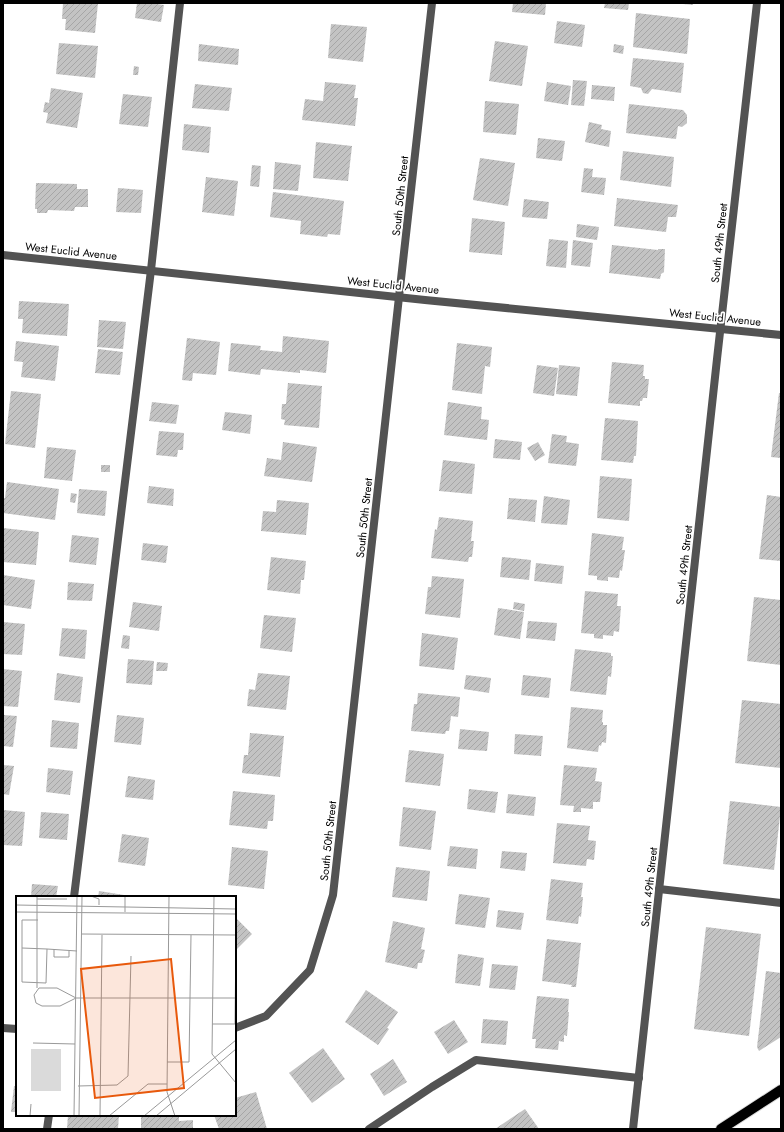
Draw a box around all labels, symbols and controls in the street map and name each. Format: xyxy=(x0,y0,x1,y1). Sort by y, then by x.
street label: South 50th Street xyxy=(388,155,412,237)
street label: South 49th Street xyxy=(707,202,731,284)
street label: West Euclid Avenue xyxy=(24,238,118,264)
street label: West Euclid Avenue xyxy=(346,272,440,298)
street label: West Euclid Avenue xyxy=(668,304,762,330)
street label: South 50th Street xyxy=(352,477,376,559)
street label: South 49th Street xyxy=(672,524,696,606)
street label: South 50th Street xyxy=(316,800,340,882)
street label: South 49th Street xyxy=(637,846,661,928)
inset map xyxy=(16,896,236,1116)

